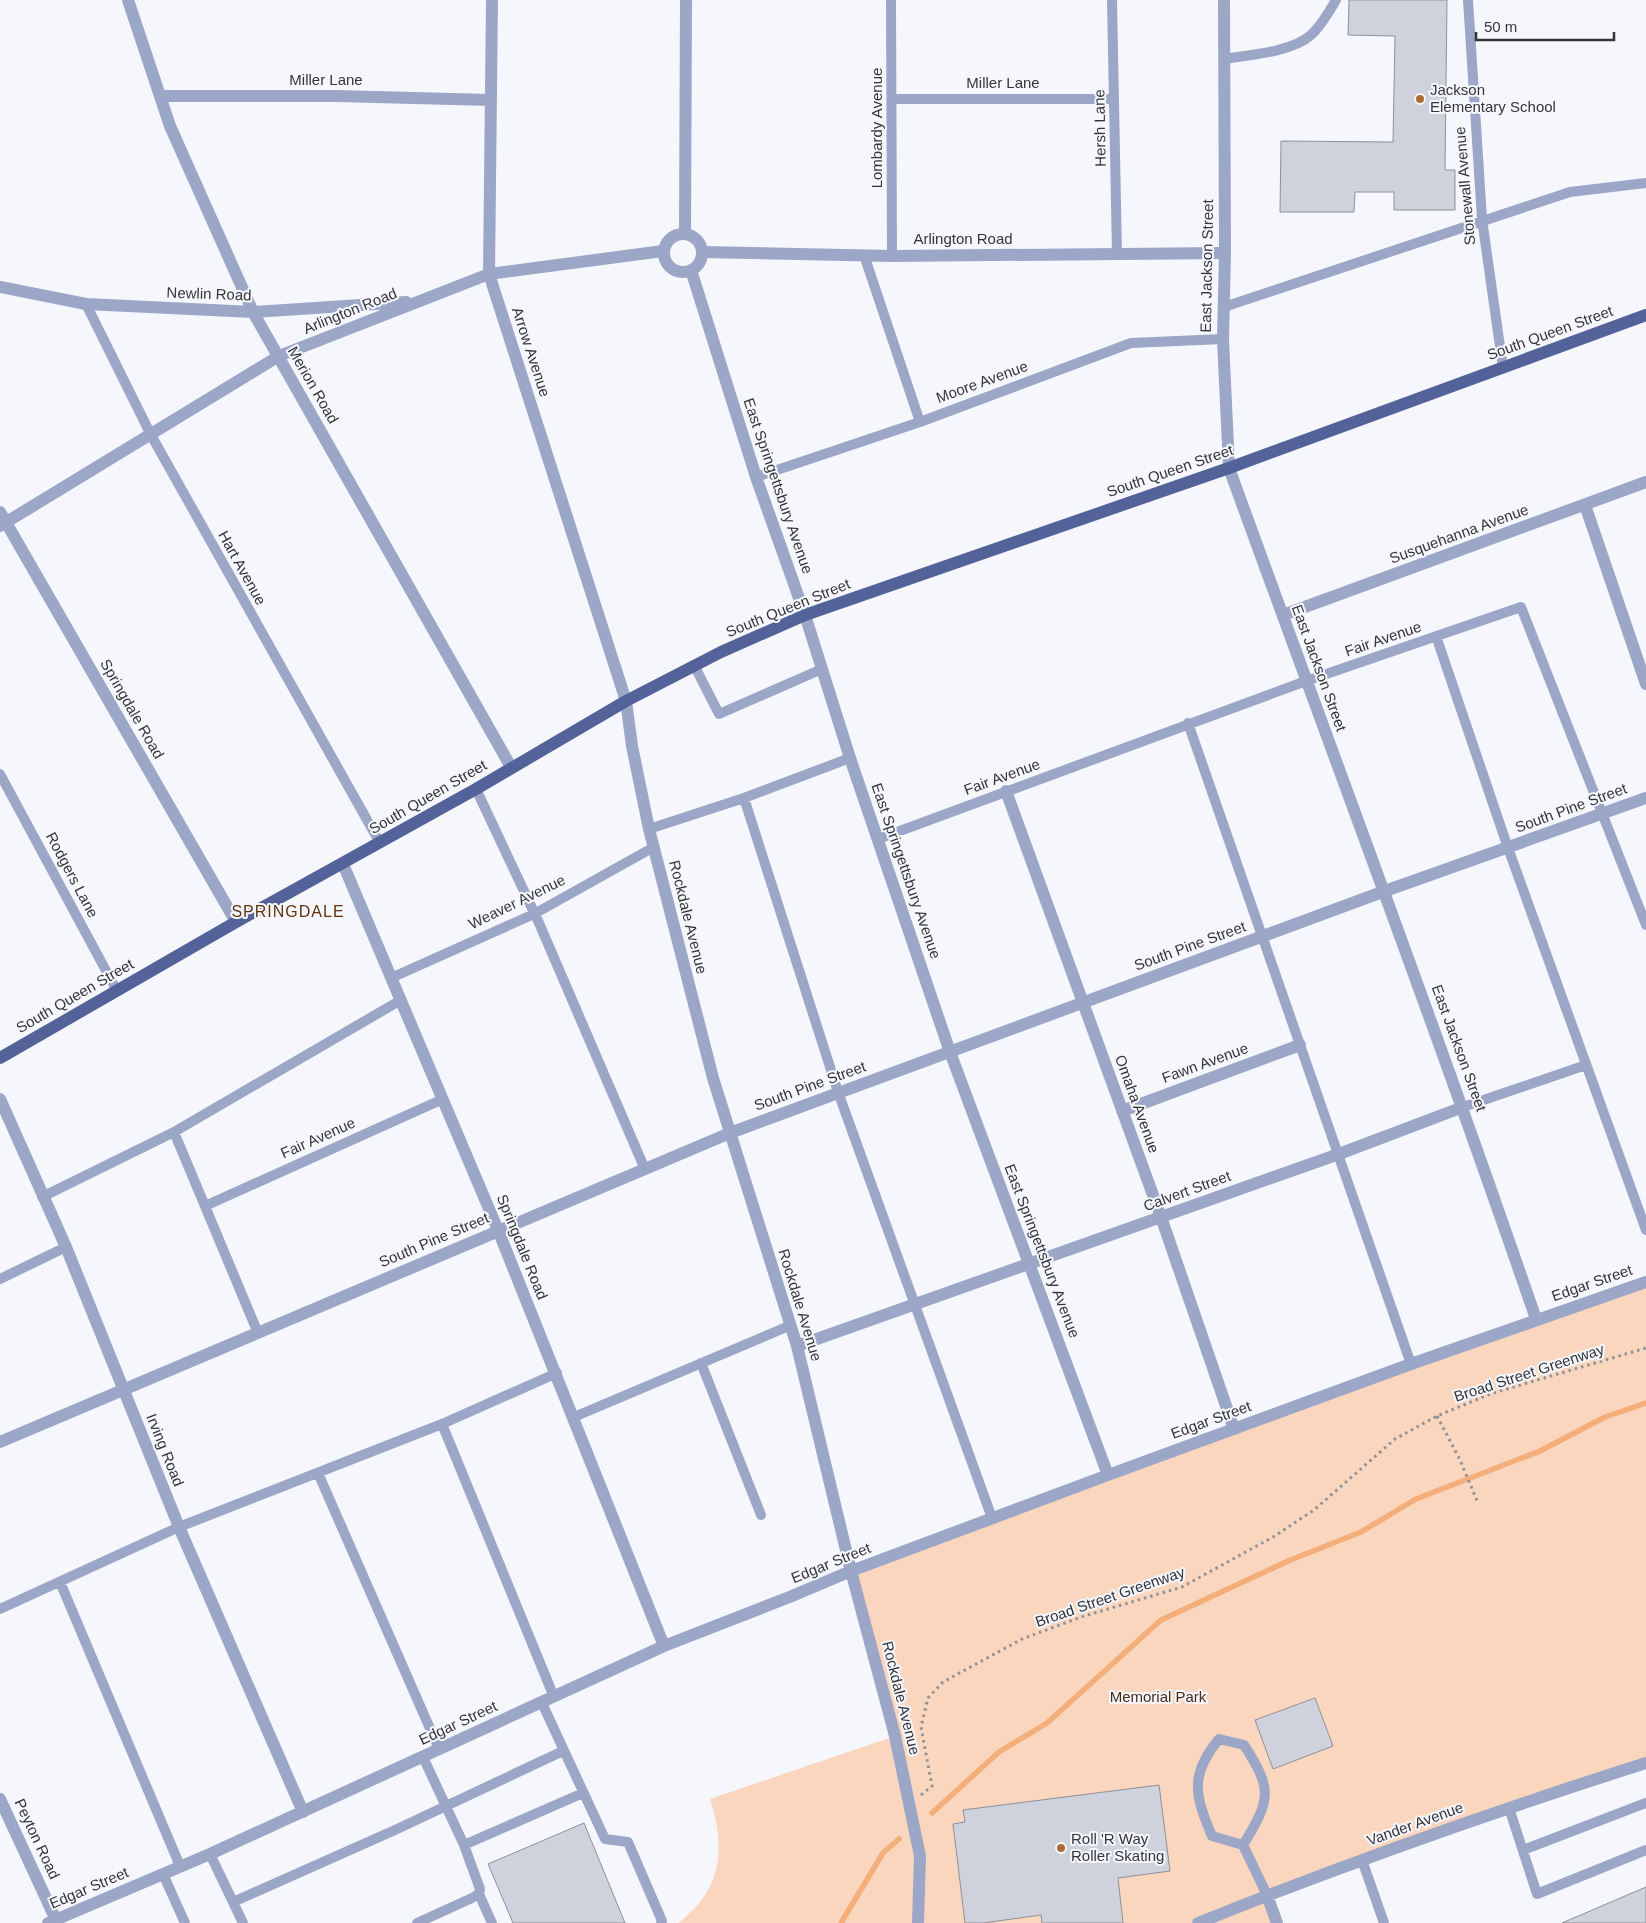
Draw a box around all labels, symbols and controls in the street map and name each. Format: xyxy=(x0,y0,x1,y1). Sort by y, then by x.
scale bar xyxy=(1476,10,1614,42)
text: 50 m xyxy=(1484,18,1517,35)
street label: Lombardy Avenue xyxy=(868,68,885,188)
street label: Miller Lane xyxy=(289,71,363,88)
street label: Miller Lane xyxy=(966,74,1040,91)
place label: Jackson Elementary School xyxy=(1430,81,1556,115)
street label: Hersh Lane xyxy=(1090,89,1109,167)
marker: Jackson Elementary School xyxy=(1414,93,1426,105)
street label: Stonewall Avenue xyxy=(1451,126,1478,246)
street label: East Jackson Street xyxy=(1197,198,1216,333)
street label: Arlington Road xyxy=(913,230,1013,247)
street label: Newlin Road xyxy=(166,284,252,303)
street label: Arlington Road xyxy=(301,284,399,337)
street label: South Queen Street xyxy=(1485,302,1616,363)
street label: Arrow Avenue xyxy=(509,305,554,399)
street label: Merion Road xyxy=(285,343,342,426)
street label: Moore Avenue xyxy=(934,357,1030,406)
street label: East Springettsbury Avenue xyxy=(740,396,817,576)
street label: South Queen Street xyxy=(1104,441,1236,500)
street label: Susquehanna Avenue xyxy=(1387,500,1531,567)
street label: Hart Avenue xyxy=(215,528,270,608)
street label: South Queen Street xyxy=(723,575,853,640)
street label: East Jackson Street xyxy=(1289,602,1351,734)
street label: Fair Avenue xyxy=(1342,618,1423,660)
street label: Springdale Road xyxy=(97,656,168,761)
street label: Fair Avenue xyxy=(961,755,1042,798)
street label: South Queen Street xyxy=(366,756,490,837)
street label: South Pine Street xyxy=(1513,779,1630,836)
street label: East Springettsbury Avenue xyxy=(868,781,945,961)
street label: Rodgers Lane xyxy=(43,829,102,920)
street label: Rockdale Avenue xyxy=(666,858,711,975)
street label: Weaver Avenue xyxy=(466,871,568,932)
district label: SPRINGDALE xyxy=(231,903,345,920)
street label: South Pine Street xyxy=(1132,917,1249,974)
street label: South Queen Street xyxy=(13,955,137,1036)
street label: East Jackson Street xyxy=(1429,982,1491,1114)
street label: Fawn Avenue xyxy=(1159,1039,1250,1086)
street label: Omaha Avenue xyxy=(1112,1052,1163,1155)
street label: South Pine Street xyxy=(752,1057,869,1114)
street label: Fair Avenue xyxy=(278,1114,358,1162)
street label: East Springettsbury Avenue xyxy=(1001,1161,1084,1340)
street label: Calvert Street xyxy=(1141,1167,1234,1214)
street label: Springdale Road xyxy=(494,1192,551,1302)
street label: South Pine Street xyxy=(376,1208,492,1270)
street label: Rockdale Avenue xyxy=(775,1247,826,1363)
street label: Edgar Street xyxy=(1549,1261,1635,1304)
street label: Broad Street Greenway xyxy=(1452,1340,1606,1405)
street label: Edgar Street xyxy=(1168,1397,1254,1442)
street label: Irving Road xyxy=(143,1411,188,1489)
street label: Edgar Street xyxy=(789,1539,874,1586)
street label: Broad Street Greenway xyxy=(1033,1563,1187,1630)
street label: Rockdale Avenue xyxy=(879,1639,924,1756)
park label: Memorial Park xyxy=(1110,1688,1207,1705)
street label: Edgar Street xyxy=(416,1697,500,1748)
street label: Peyton Road xyxy=(11,1796,63,1882)
street label: Vander Avenue xyxy=(1364,1798,1465,1849)
place label: Roll 'R Way Roller Skating xyxy=(1071,1830,1164,1864)
marker: Roll 'R Way Roller Skating xyxy=(1055,1842,1067,1854)
street label: Edgar Street xyxy=(47,1863,132,1912)

